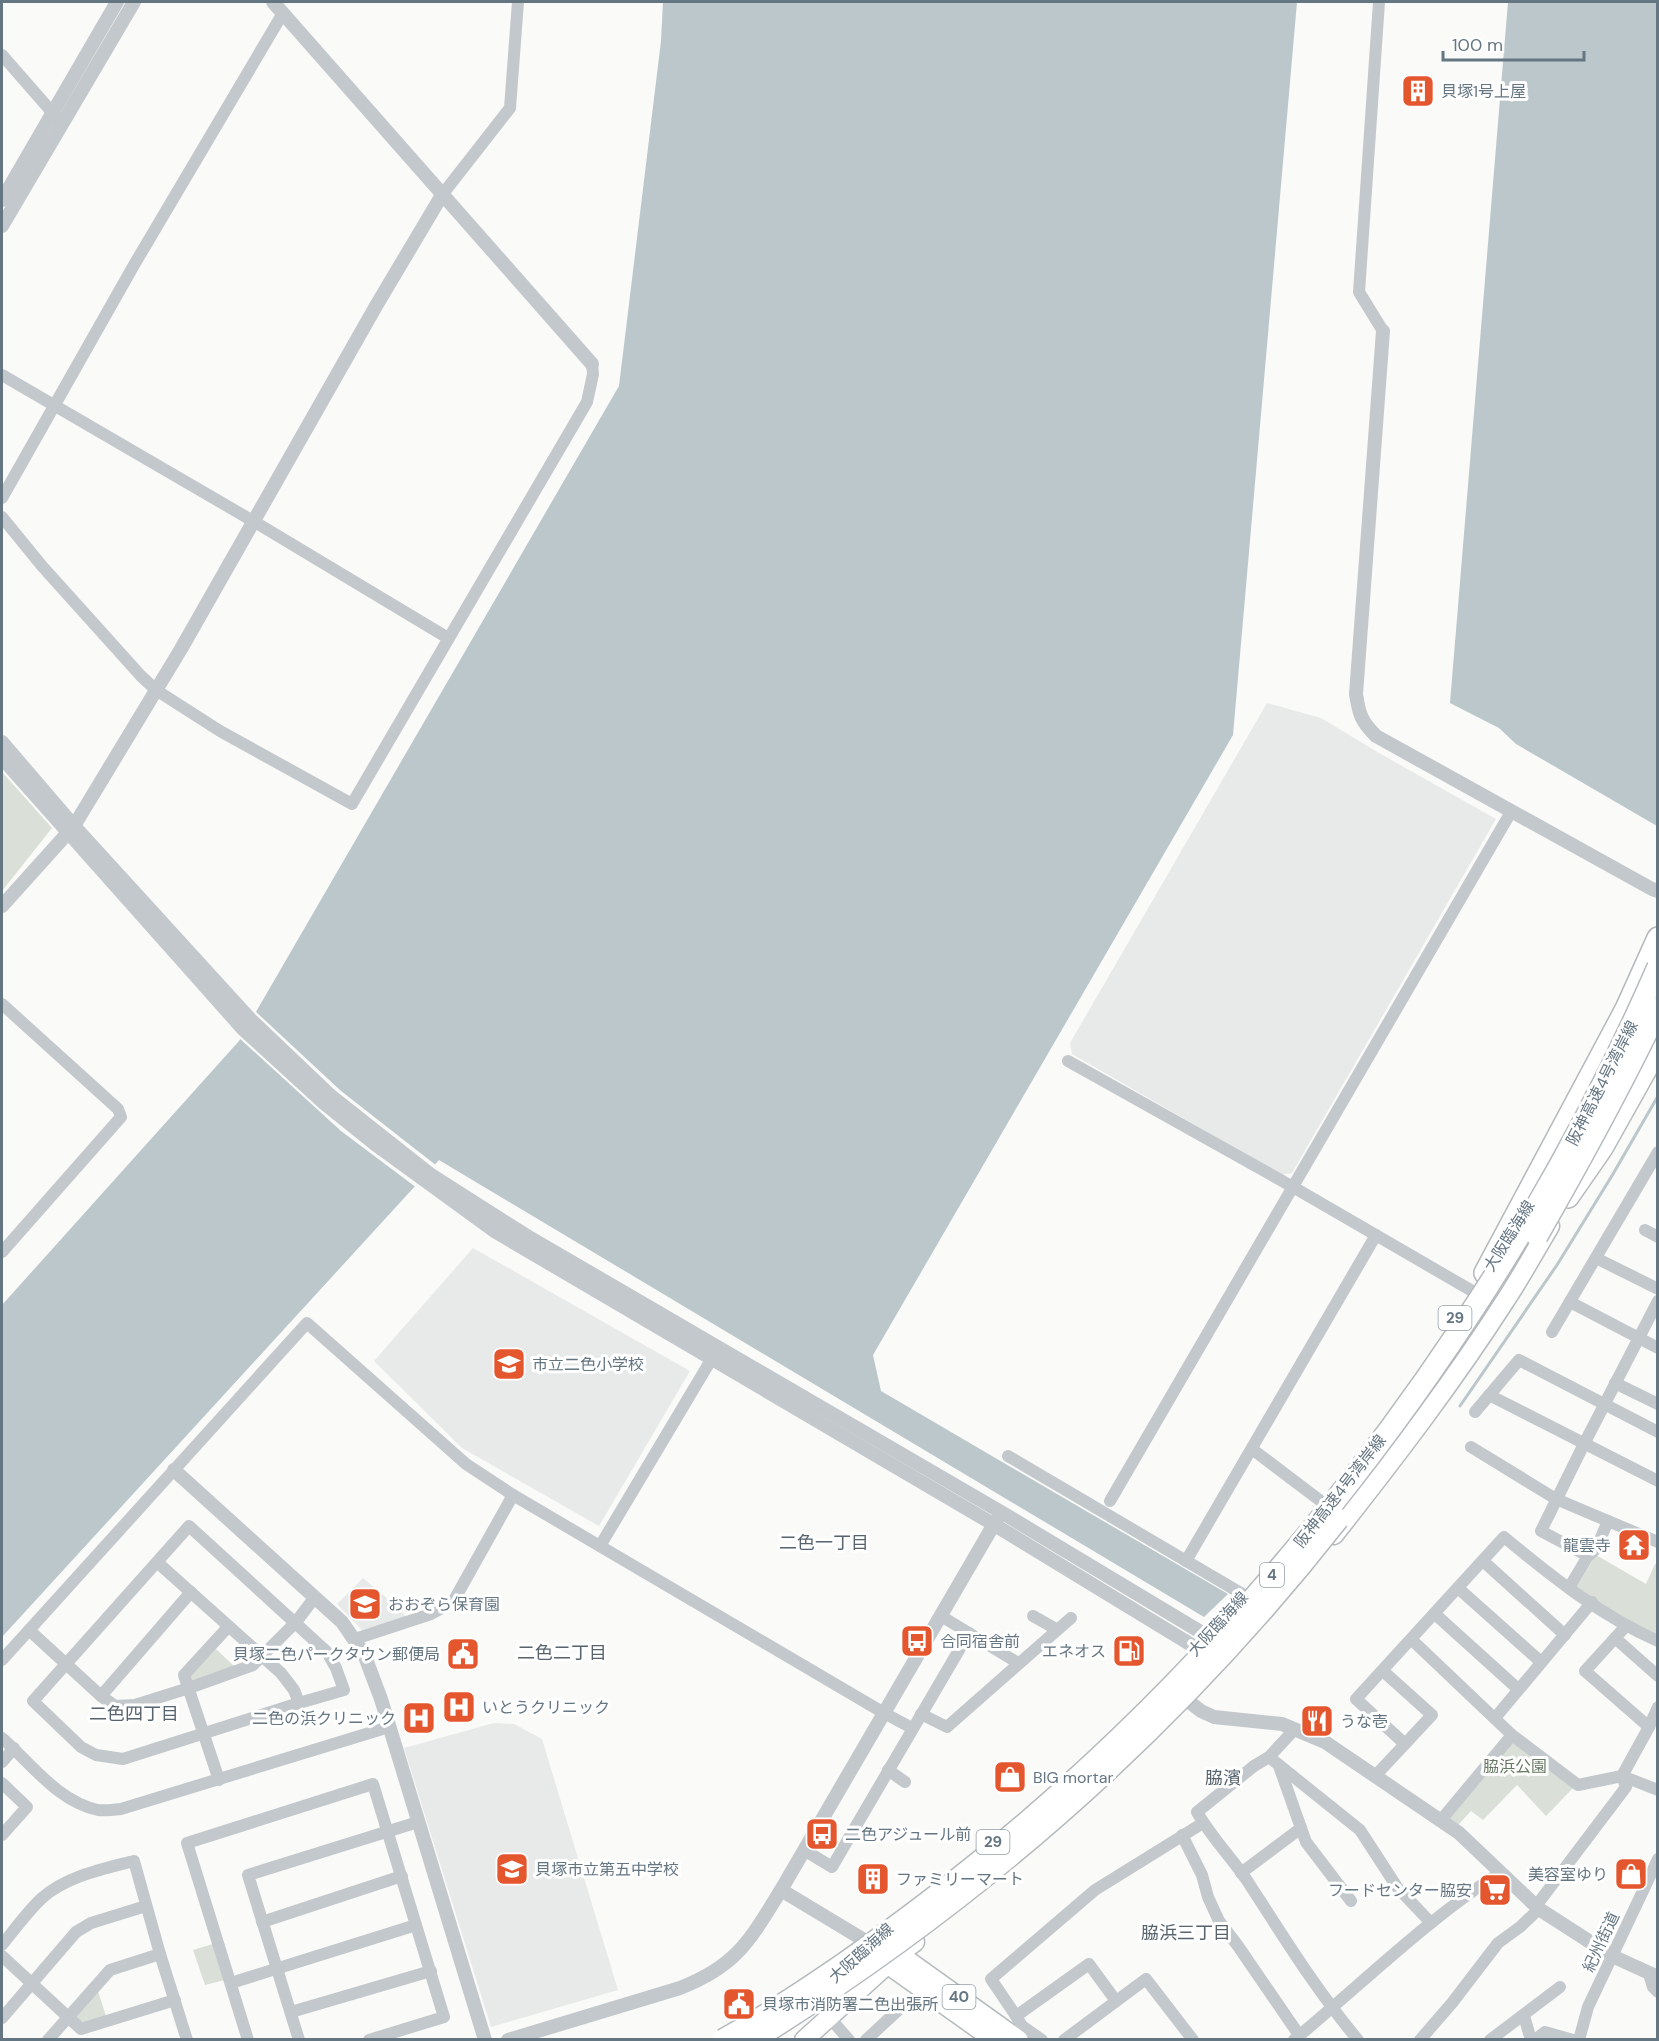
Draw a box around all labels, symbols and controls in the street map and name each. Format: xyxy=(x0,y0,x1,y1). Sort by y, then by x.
scale bar xyxy=(1443,24,1584,62)
text: 100 m xyxy=(1452,33,1503,57)
building icon: 貝塚1号上屋 xyxy=(1400,73,1436,109)
place label: 貝塚1号上屋 xyxy=(1441,81,1526,102)
street label: 阪神高速4号湾岸線 xyxy=(1561,1017,1643,1149)
street label: 大阪臨海線 xyxy=(1479,1197,1539,1275)
road number: 29 xyxy=(1438,1306,1472,1330)
school or university icon: 市立二色小学校 xyxy=(491,1346,527,1382)
place label: 市立二色小学校 xyxy=(532,1354,644,1375)
street label: 阪神高速4号湾岸線 xyxy=(1289,1430,1391,1552)
temple icon: 龍雲寺 xyxy=(1616,1527,1652,1563)
district label: 二色一丁目 xyxy=(779,1531,869,1555)
place label: 龍雲寺 xyxy=(1563,1535,1611,1556)
road number: 4 xyxy=(1260,1563,1284,1587)
school or university icon: おおぞら保育園 xyxy=(347,1586,383,1622)
street label: 大阪臨海線 xyxy=(1183,1587,1253,1661)
place label: おおぞら保育園 xyxy=(388,1594,500,1615)
bus stop icon: 合同宿舎前 xyxy=(899,1623,935,1659)
place label: 合同宿舎前 xyxy=(940,1631,1020,1652)
fuel station icon: エネオス xyxy=(1111,1633,1147,1669)
public building icon: 貝塚二色パークタウン郵便局 xyxy=(445,1636,481,1672)
district label: 二色二丁目 xyxy=(517,1641,607,1665)
place label: エネオス xyxy=(1042,1641,1106,1662)
place label: 貝塚二色パークタウン郵便局 xyxy=(233,1644,440,1665)
hospital icon: いとうクリニック xyxy=(441,1689,477,1725)
place label: いとうクリニック xyxy=(482,1697,610,1718)
hospital icon: 二色の浜クリニック xyxy=(401,1700,437,1736)
district label: 二色四丁目 xyxy=(89,1702,179,1726)
restaurant icon: うな壱 xyxy=(1299,1703,1335,1739)
place label: 二色の浜クリニック xyxy=(252,1708,396,1729)
place label: うな壱 xyxy=(1340,1711,1388,1732)
park label: 脇浜公園 xyxy=(1483,1756,1547,1777)
shop icon: BIG mortar xyxy=(992,1759,1028,1795)
district label: 脇濱 xyxy=(1205,1766,1241,1790)
place label: BIG mortar xyxy=(1033,1767,1113,1788)
bus stop icon: 二色アジュール前 xyxy=(804,1816,840,1852)
place label: 二色アジュール前 xyxy=(845,1824,971,1845)
road number: 29 xyxy=(976,1830,1010,1854)
school or university icon: 貝塚市立第五中学校 xyxy=(494,1851,530,1887)
shop icon: 美容室ゆり xyxy=(1613,1856,1649,1892)
place label: 貝塚市立第五中学校 xyxy=(535,1859,679,1880)
building icon: ファミリーマート xyxy=(855,1861,891,1897)
place label: 美容室ゆり xyxy=(1528,1864,1608,1885)
place label: ファミリーマート xyxy=(896,1869,1024,1890)
supermarket icon: フードセンター脇安 xyxy=(1477,1872,1513,1908)
place label: フードセンター脇安 xyxy=(1328,1880,1472,1901)
street label: 紀州街道 xyxy=(1578,1909,1624,1975)
street label: 大阪臨海線 xyxy=(824,1918,898,1988)
district label: 脇浜三丁目 xyxy=(1141,1921,1231,1945)
road number: 40 xyxy=(942,1985,976,2009)
public building icon: 貝塚市消防署二色出張所 xyxy=(721,1986,757,2022)
place label: 貝塚市消防署二色出張所 xyxy=(762,1994,938,2015)

